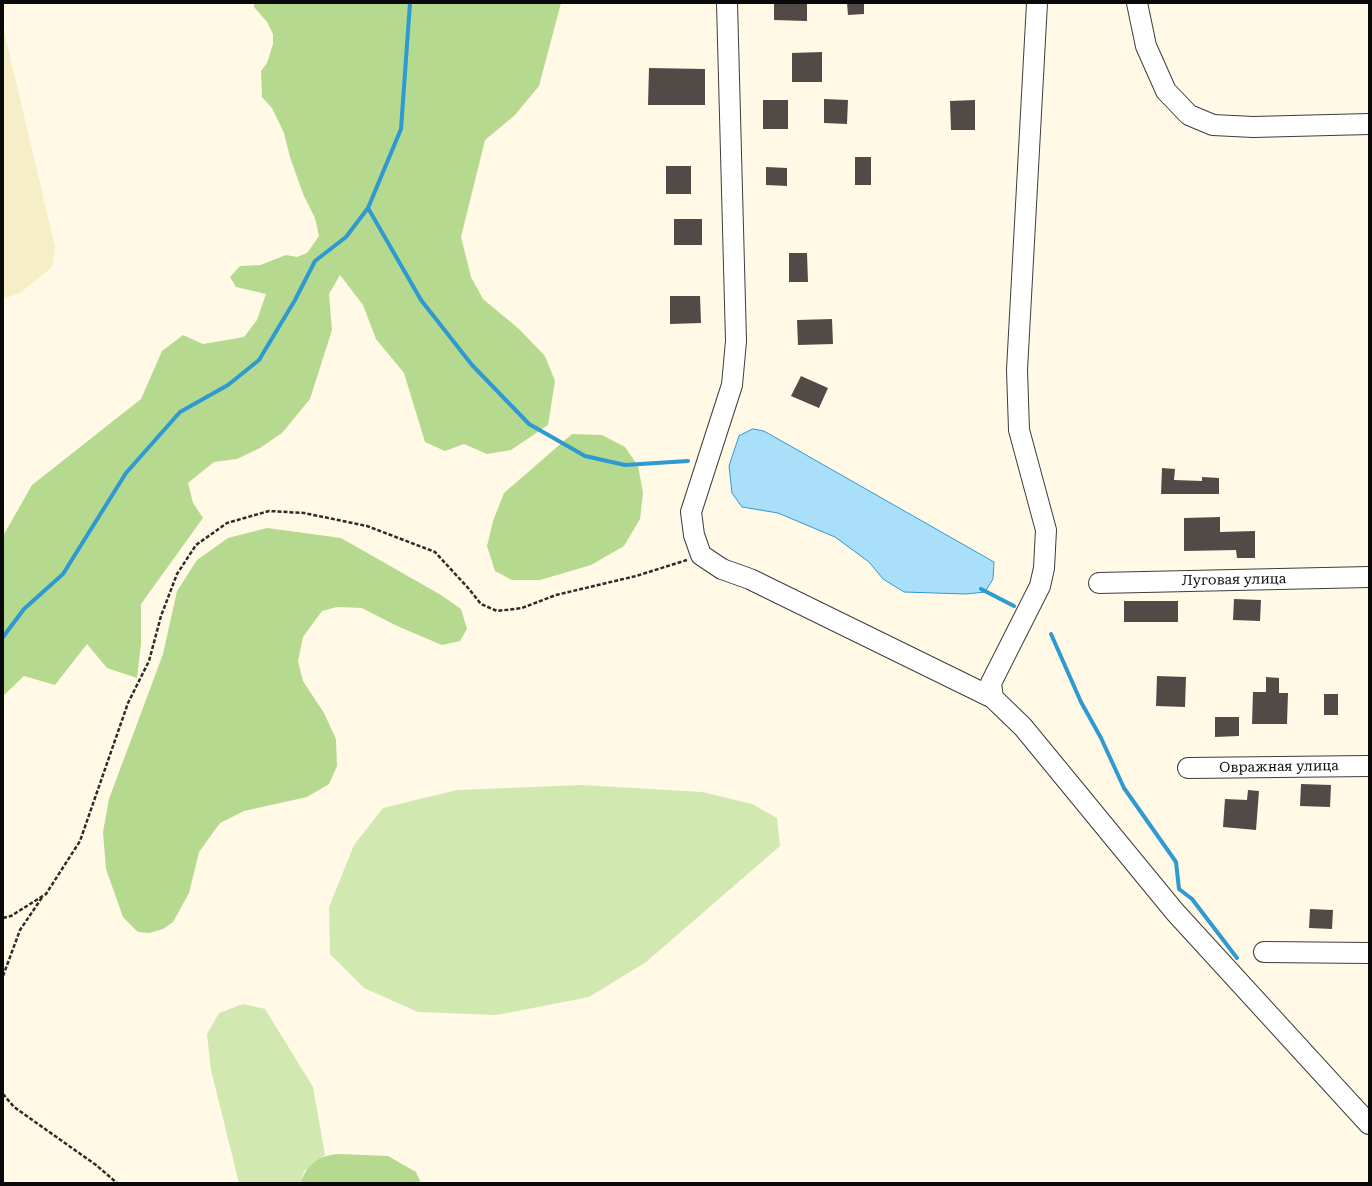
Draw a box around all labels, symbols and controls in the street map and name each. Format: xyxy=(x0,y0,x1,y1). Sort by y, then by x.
street label: Луговая улица xyxy=(1182,571,1286,589)
street label: Овражная улица xyxy=(1219,758,1339,776)

